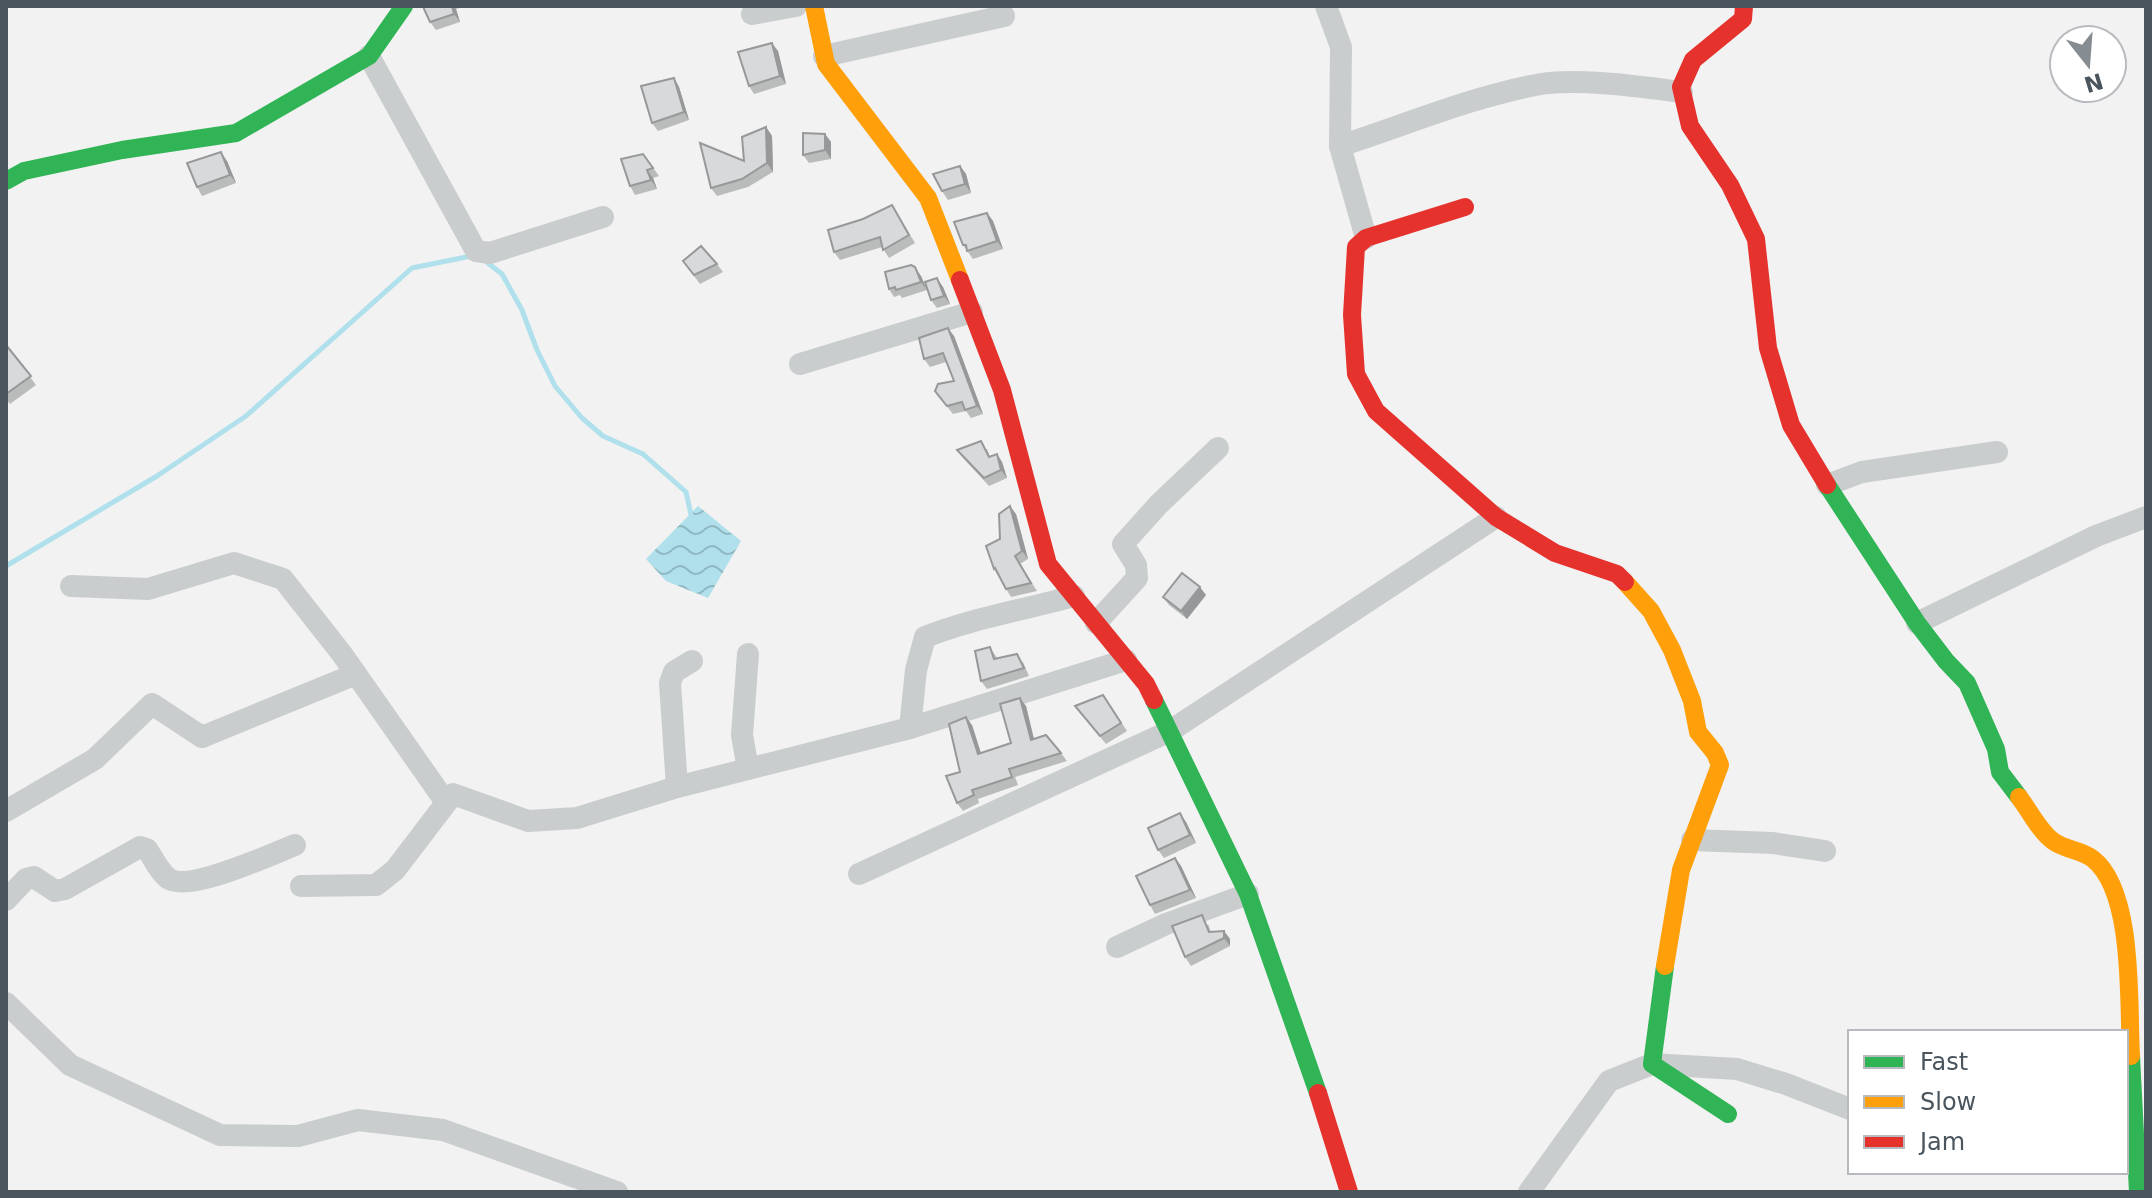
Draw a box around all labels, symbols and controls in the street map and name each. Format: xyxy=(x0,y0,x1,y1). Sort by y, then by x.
north arrow xyxy=(2048,24,2128,104)
text: N xyxy=(2081,68,2106,97)
legend xyxy=(1848,1030,2128,1174)
text: Fast xyxy=(1920,1048,1968,1076)
text: Slow xyxy=(1920,1088,1976,1116)
text: Jam xyxy=(1918,1128,1965,1156)

